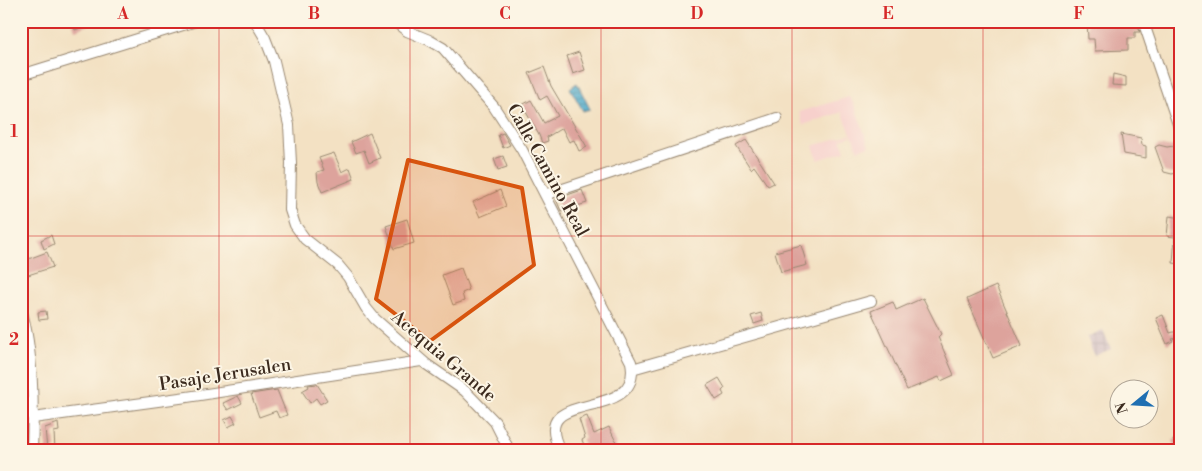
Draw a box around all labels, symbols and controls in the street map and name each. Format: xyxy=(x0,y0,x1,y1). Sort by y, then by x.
text: A xyxy=(116,4,129,24)
text: B xyxy=(308,4,320,24)
text: C xyxy=(499,4,511,24)
text: D xyxy=(691,4,704,24)
text: E xyxy=(882,4,894,24)
text: F xyxy=(1073,4,1085,24)
street label: Calle Camino Real xyxy=(502,100,594,241)
text: 1 xyxy=(10,122,18,142)
street label: Acequia Grande xyxy=(386,305,501,407)
text: 2 xyxy=(9,330,19,350)
street label: Pasaje Jerusalen xyxy=(157,353,293,396)
north arrow xyxy=(1110,378,1160,428)
text: N xyxy=(1112,400,1133,416)

